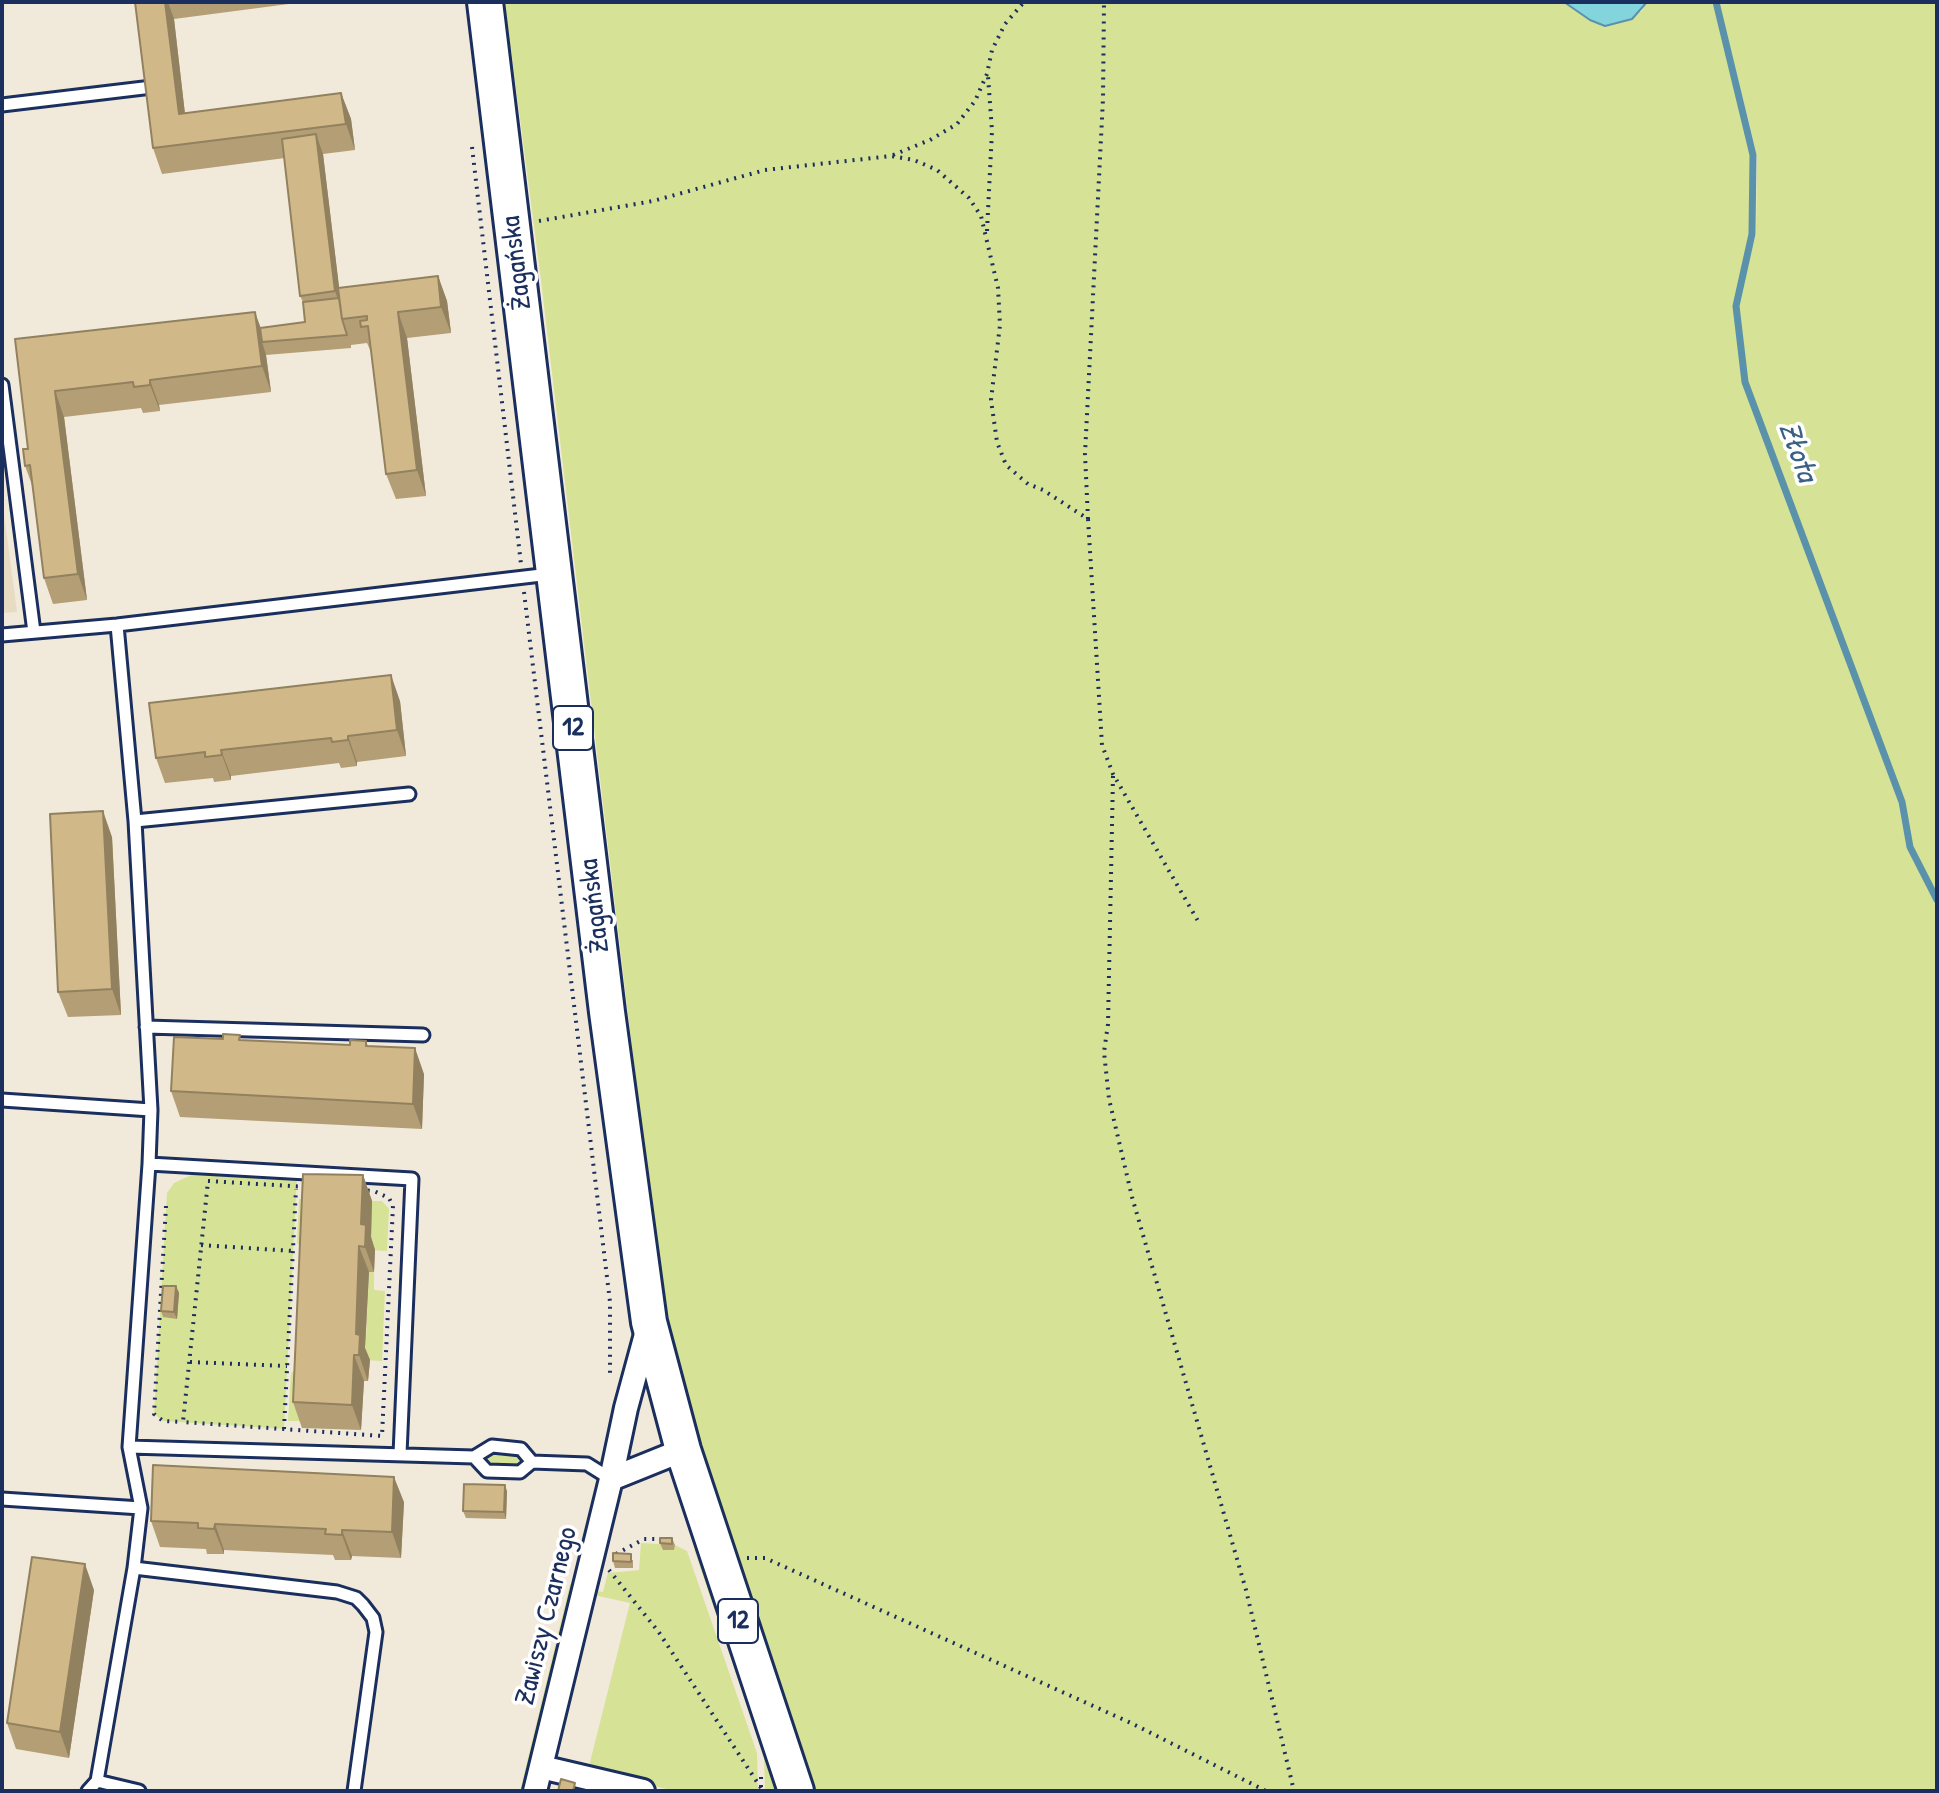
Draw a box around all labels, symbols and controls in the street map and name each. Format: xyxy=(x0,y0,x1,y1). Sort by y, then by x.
street label: Żagańska xyxy=(495,214,539,312)
water label: Złota xyxy=(1770,417,1824,487)
road number: 12 xyxy=(553,706,593,750)
street label: Żagańska xyxy=(573,857,617,955)
street label: Zawiszy Czarnego xyxy=(509,1524,585,1708)
road number: 12 xyxy=(718,1599,758,1643)

